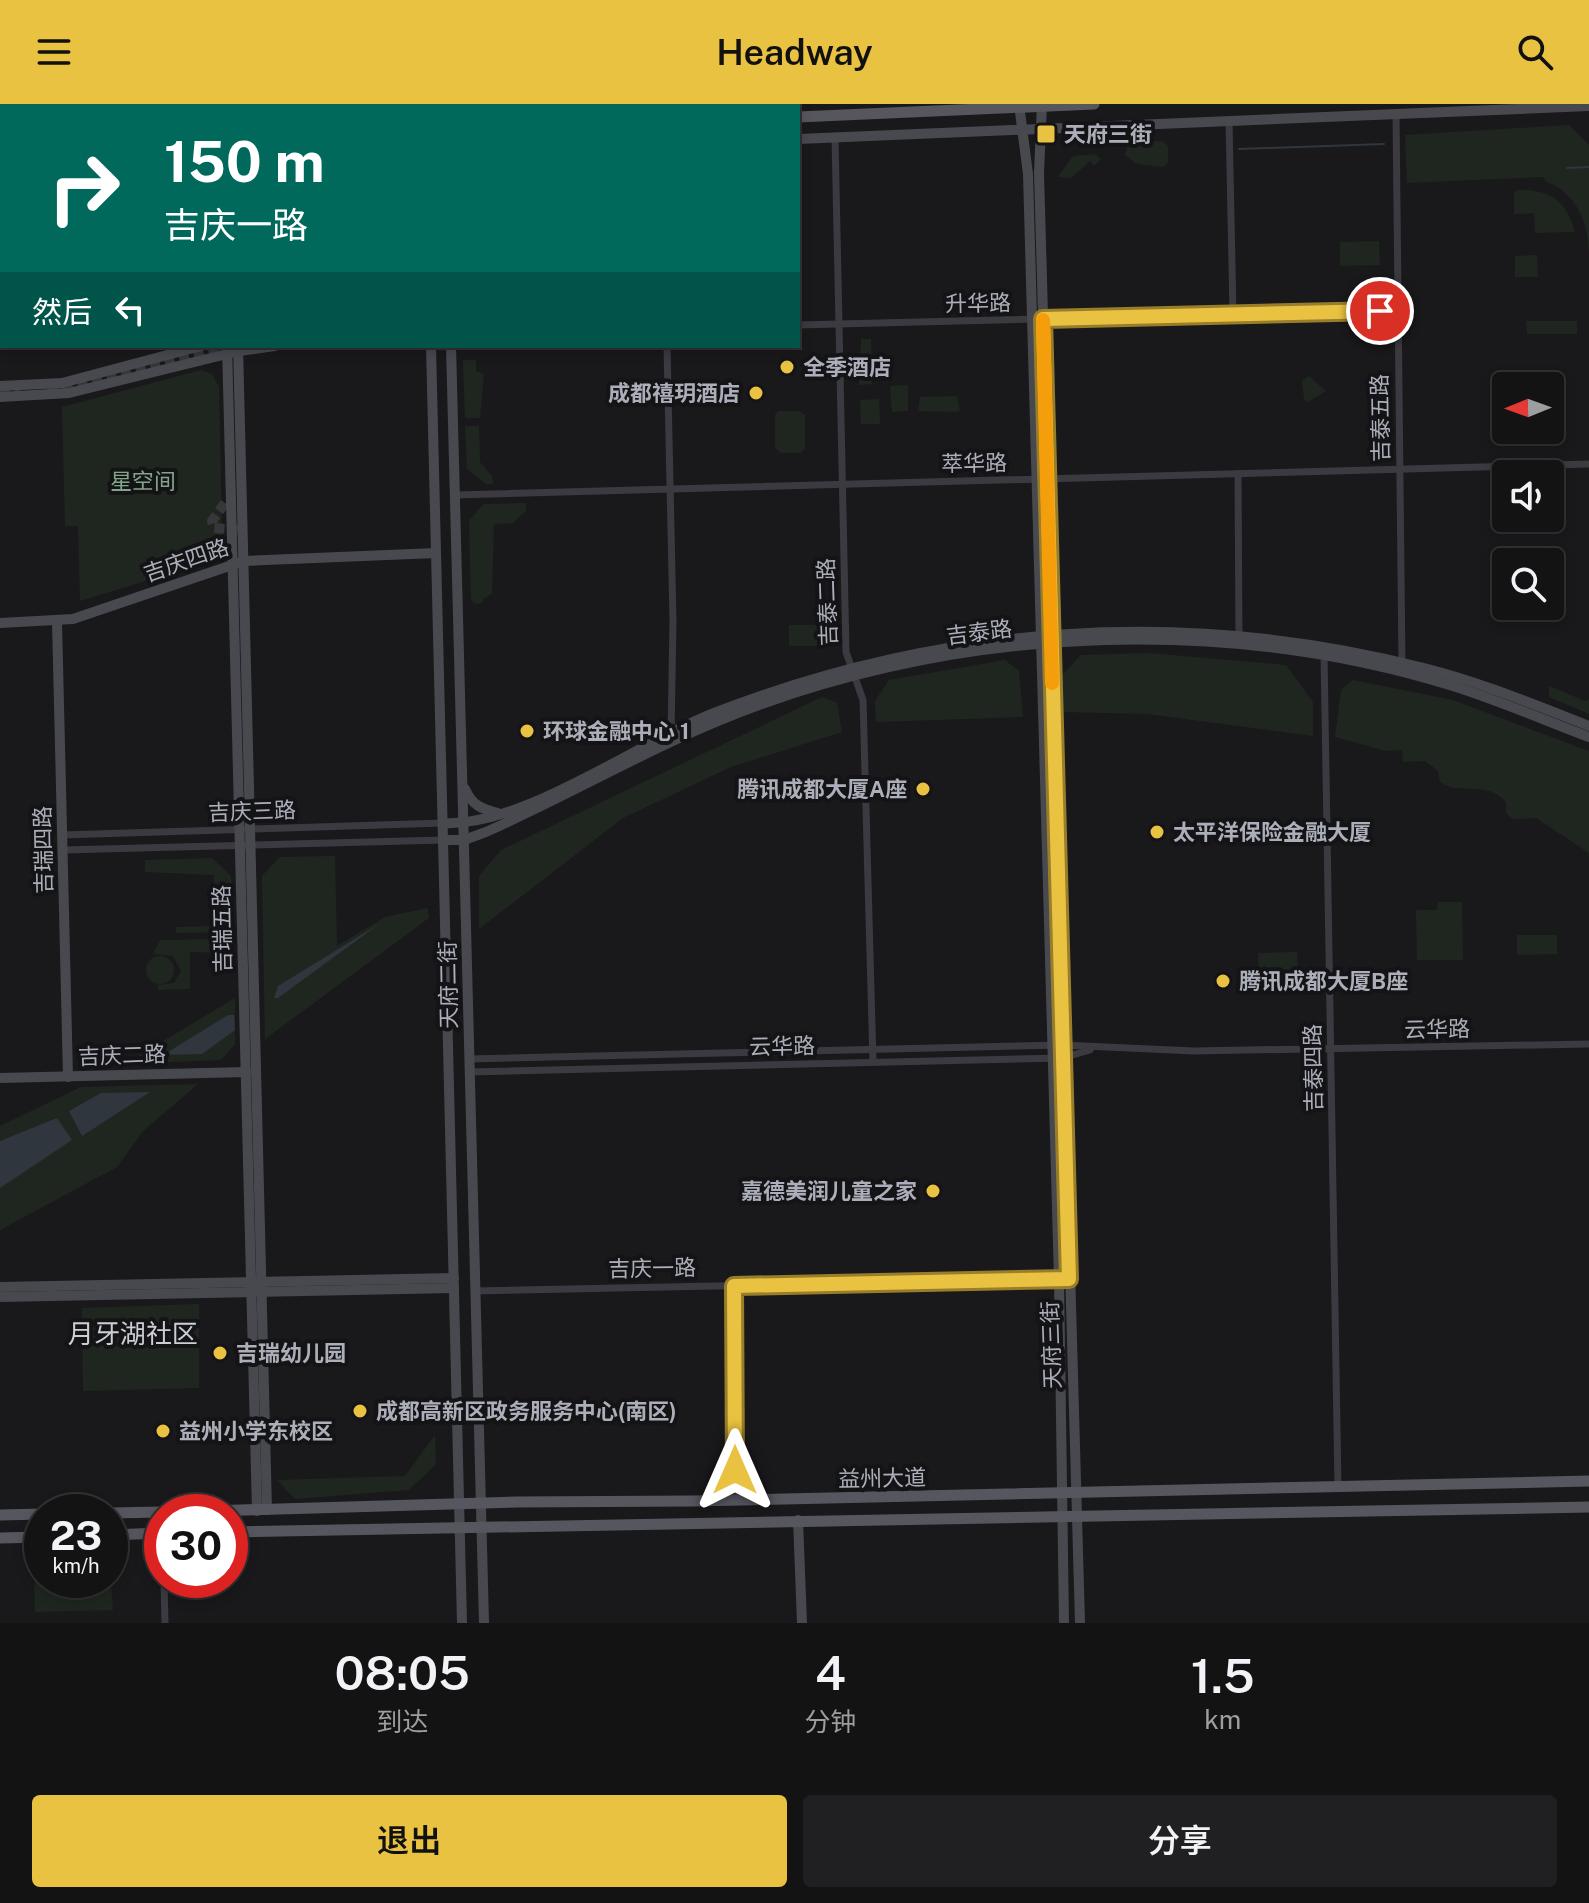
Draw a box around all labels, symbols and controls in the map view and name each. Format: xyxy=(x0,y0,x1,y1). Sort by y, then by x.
icon: menu xyxy=(32,30,76,74)
icon: search xyxy=(1513,30,1557,74)
text: Headway xyxy=(716,31,873,73)
place label: 天府三街 xyxy=(1064,121,1152,147)
marker: 天府三街 xyxy=(1035,123,1057,145)
text: 150 m xyxy=(164,129,325,195)
icon: right xyxy=(32,136,136,240)
text: 吉庆一路 xyxy=(164,204,308,246)
pin xyxy=(1346,277,1414,345)
icon: left xyxy=(108,288,152,332)
street label: 升华路 xyxy=(945,289,1011,317)
icon: arrive xyxy=(1358,289,1402,333)
text: 然后 xyxy=(32,294,92,330)
place label: 全季酒店 xyxy=(803,354,891,380)
marker: 全季酒店 xyxy=(778,358,796,376)
north arrow xyxy=(1492,372,1564,444)
map controls xyxy=(1492,372,1564,620)
street label: 吉泰五路 xyxy=(1366,374,1394,462)
place label: 成都禧玥酒店 xyxy=(608,380,740,406)
marker: 成都禧玥酒店 xyxy=(747,384,765,402)
street label: 萃华路 xyxy=(941,449,1007,477)
button: sound xyxy=(1492,460,1564,532)
park label: 星空间 xyxy=(110,468,176,494)
street label: 吉庆四路 xyxy=(140,533,232,587)
button: search xyxy=(1492,548,1564,620)
street label: 吉泰二路 xyxy=(812,558,842,646)
street label: 吉泰路 xyxy=(945,615,1013,649)
place label: 环球金融中心 1 xyxy=(543,718,689,744)
marker: 环球金融中心 1 xyxy=(518,722,536,740)
place label: 腾讯成都大厦A座 xyxy=(737,776,907,802)
marker: 腾讯成都大厦A座 xyxy=(914,780,932,798)
street label: 吉庆三路 xyxy=(208,796,296,826)
street label: 吉瑞四路 xyxy=(29,806,57,894)
place label: 太平洋保险金融大厦 xyxy=(1173,819,1371,845)
marker: 太平洋保险金融大厦 xyxy=(1148,823,1166,841)
street label: 吉瑞五路 xyxy=(208,885,236,973)
street label: 天府二街 xyxy=(434,941,462,1029)
place label: 腾讯成都大厦B座 xyxy=(1239,968,1408,994)
marker: 腾讯成都大厦B座 xyxy=(1214,972,1232,990)
street label: 云华路 xyxy=(1404,1015,1470,1043)
street label: 吉泰四路 xyxy=(1299,1024,1327,1112)
street label: 云华路 xyxy=(749,1032,815,1060)
street label: 吉庆二路 xyxy=(78,1040,166,1070)
place label: 嘉德美润儿童之家 xyxy=(741,1178,917,1204)
marker: 嘉德美润儿童之家 xyxy=(924,1182,942,1200)
street label: 吉庆一路 xyxy=(608,1254,696,1282)
street label: 天府三街 xyxy=(1036,1301,1066,1389)
district label: 月牙湖社区 xyxy=(68,1318,198,1349)
place label: 吉瑞幼儿园 xyxy=(236,1340,346,1366)
marker: 吉瑞幼儿园 xyxy=(211,1344,229,1362)
place label: 成都高新区政务服务中心(南区) xyxy=(376,1398,677,1424)
marker: 成都高新区政务服务中心(南区) xyxy=(351,1402,369,1420)
place label: 益州小学东校区 xyxy=(179,1418,333,1444)
marker: 益州小学东校区 xyxy=(154,1422,172,1440)
position arrow xyxy=(693,1428,777,1512)
street label: 益州大道 xyxy=(838,1464,926,1492)
speed limit sign: 30 xyxy=(144,1494,248,1598)
text: 23 xyxy=(50,1512,102,1559)
text: km/h xyxy=(52,1554,100,1578)
text: 08:05 xyxy=(334,1644,470,1701)
text: 4 xyxy=(815,1644,846,1701)
text: 1.5 xyxy=(1191,1647,1255,1704)
text: km xyxy=(1204,1704,1241,1735)
text: 到达 xyxy=(376,1706,428,1737)
text: 分钟 xyxy=(804,1706,856,1737)
button: 退出 xyxy=(32,1795,787,1887)
button: 分享 xyxy=(803,1795,1557,1887)

